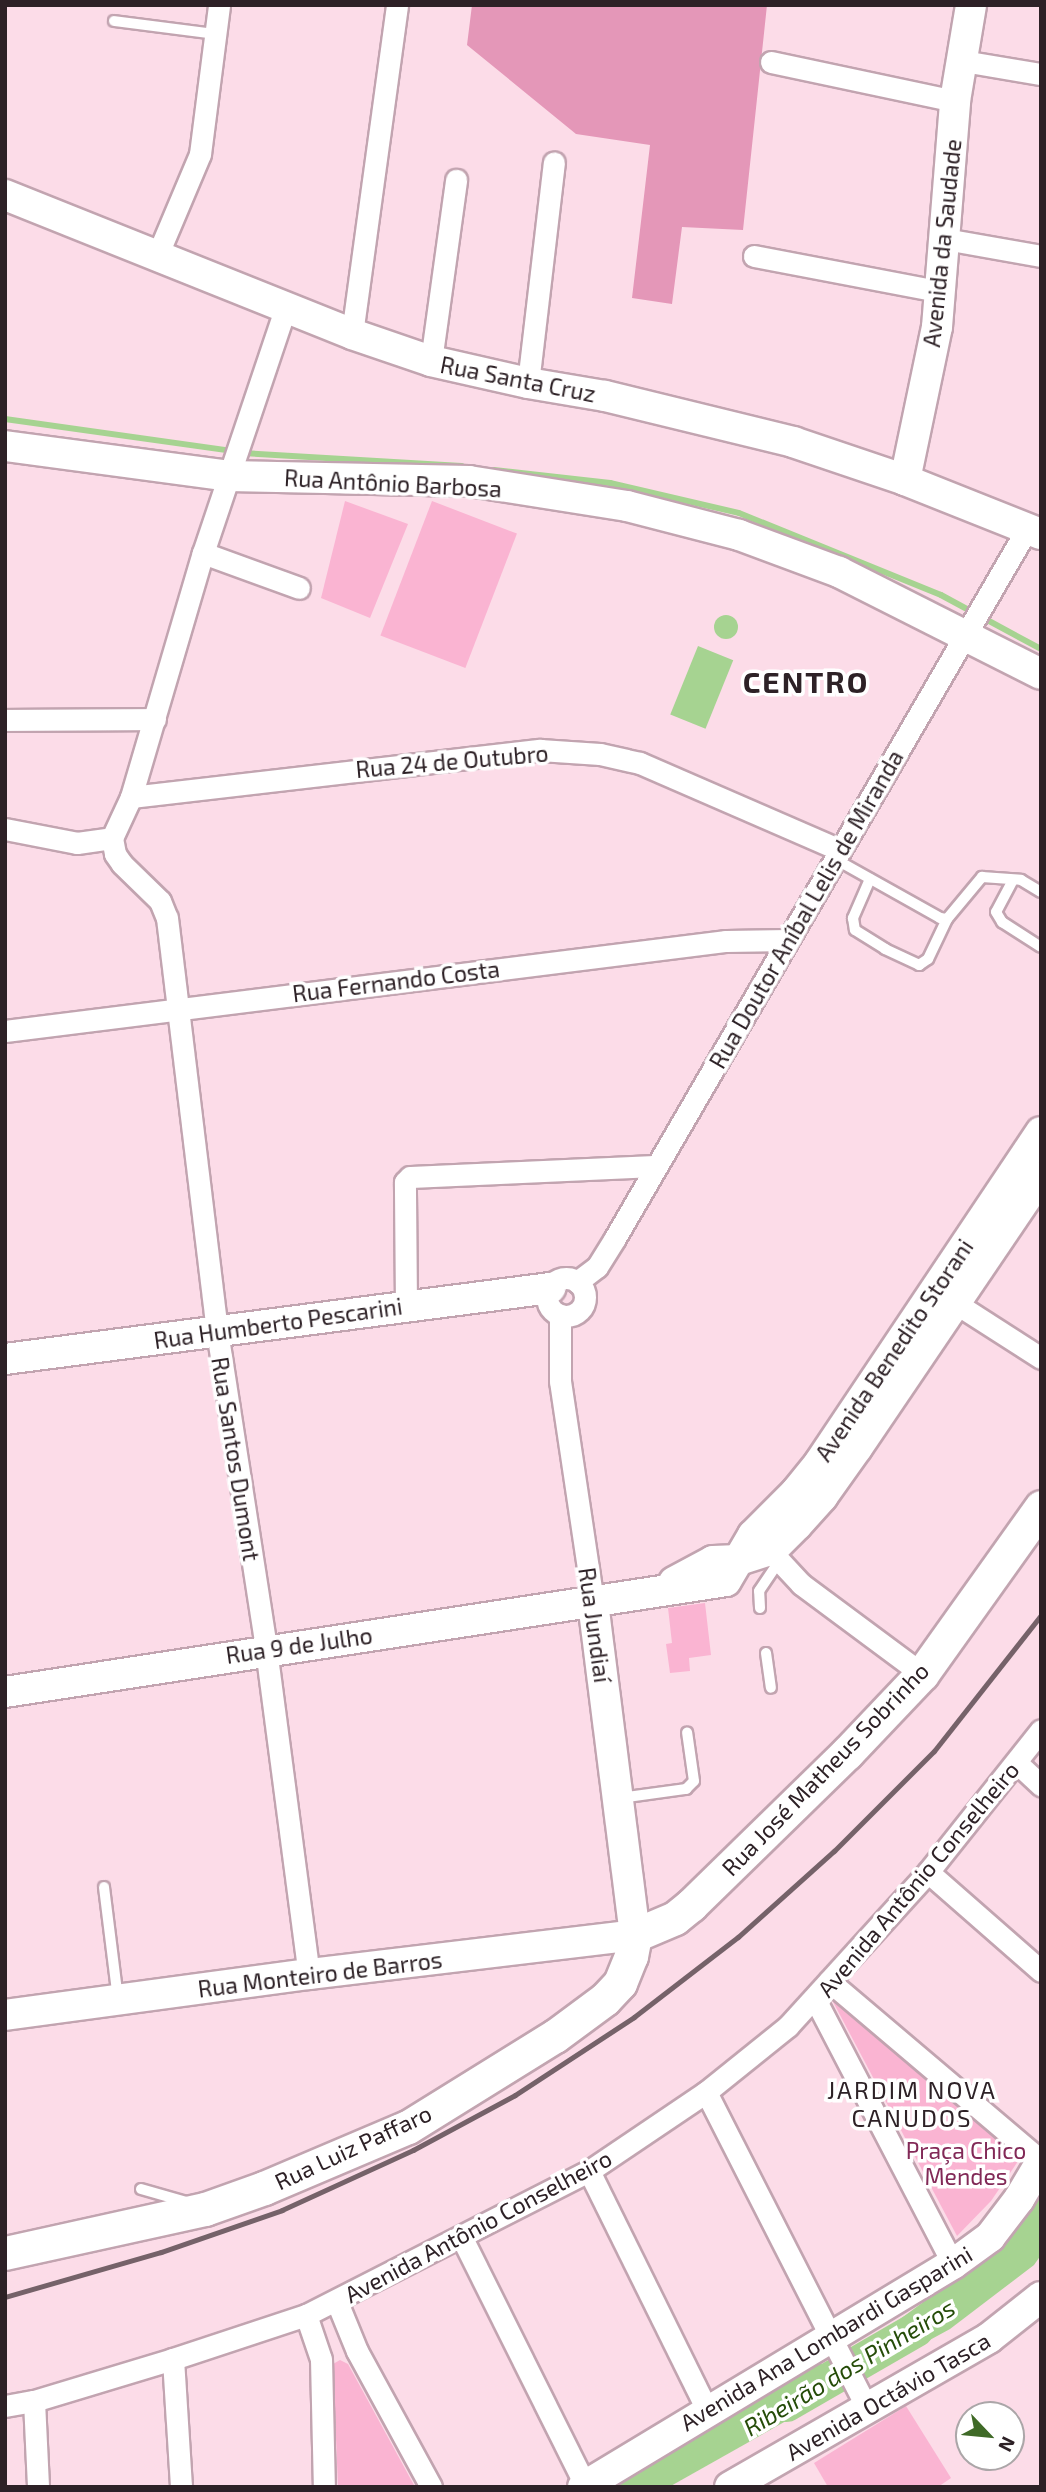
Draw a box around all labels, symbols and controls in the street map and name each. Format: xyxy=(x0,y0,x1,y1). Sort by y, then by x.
street label: Avenida da Saudade xyxy=(917,138,967,348)
street label: Rua Santa Cruz xyxy=(438,350,598,408)
street label: Rua Antônio Barbosa xyxy=(283,464,503,502)
district label: CENTRO xyxy=(743,663,869,699)
street label: Rua 24 de Outubro xyxy=(354,739,550,783)
street label: Rua Doutor Aníbal Lelis de Miranda xyxy=(703,744,909,1074)
street label: Rua Fernando Costa xyxy=(291,955,501,1007)
street label: Avenida Benedito Storani xyxy=(809,1234,979,1466)
street label: Rua Humberto Pescarini xyxy=(152,1292,404,1354)
street label: Rua Santos Dumont xyxy=(206,1355,266,1563)
street label: Rua Jundiaí xyxy=(573,1565,617,1685)
street label: Rua 9 de Julho xyxy=(224,1621,374,1669)
street label: Rua José Matheus Sobrinho xyxy=(716,1657,934,1881)
street label: Avenida Antônio Conselheiro xyxy=(811,1756,1025,2002)
street label: Rua Monteiro de Barros xyxy=(196,1945,444,2003)
district label: JARDIM NOVA CANUDOS xyxy=(828,2076,996,2132)
street label: Rua Luiz Paffaro xyxy=(270,2099,436,2195)
park label: Praça Chico Mendes xyxy=(906,2136,1026,2190)
street label: Avenida Antônio Conselheiro xyxy=(340,2144,616,2308)
street label: Avenida Ana Lombardi Gasparini xyxy=(675,2240,977,2436)
water label: Ribeirão dos Pinheiros xyxy=(738,2292,960,2442)
street label: Avenida Octávio Tasca xyxy=(781,2326,995,2466)
north arrow xyxy=(955,2401,1025,2471)
text: N xyxy=(994,2433,1021,2456)

